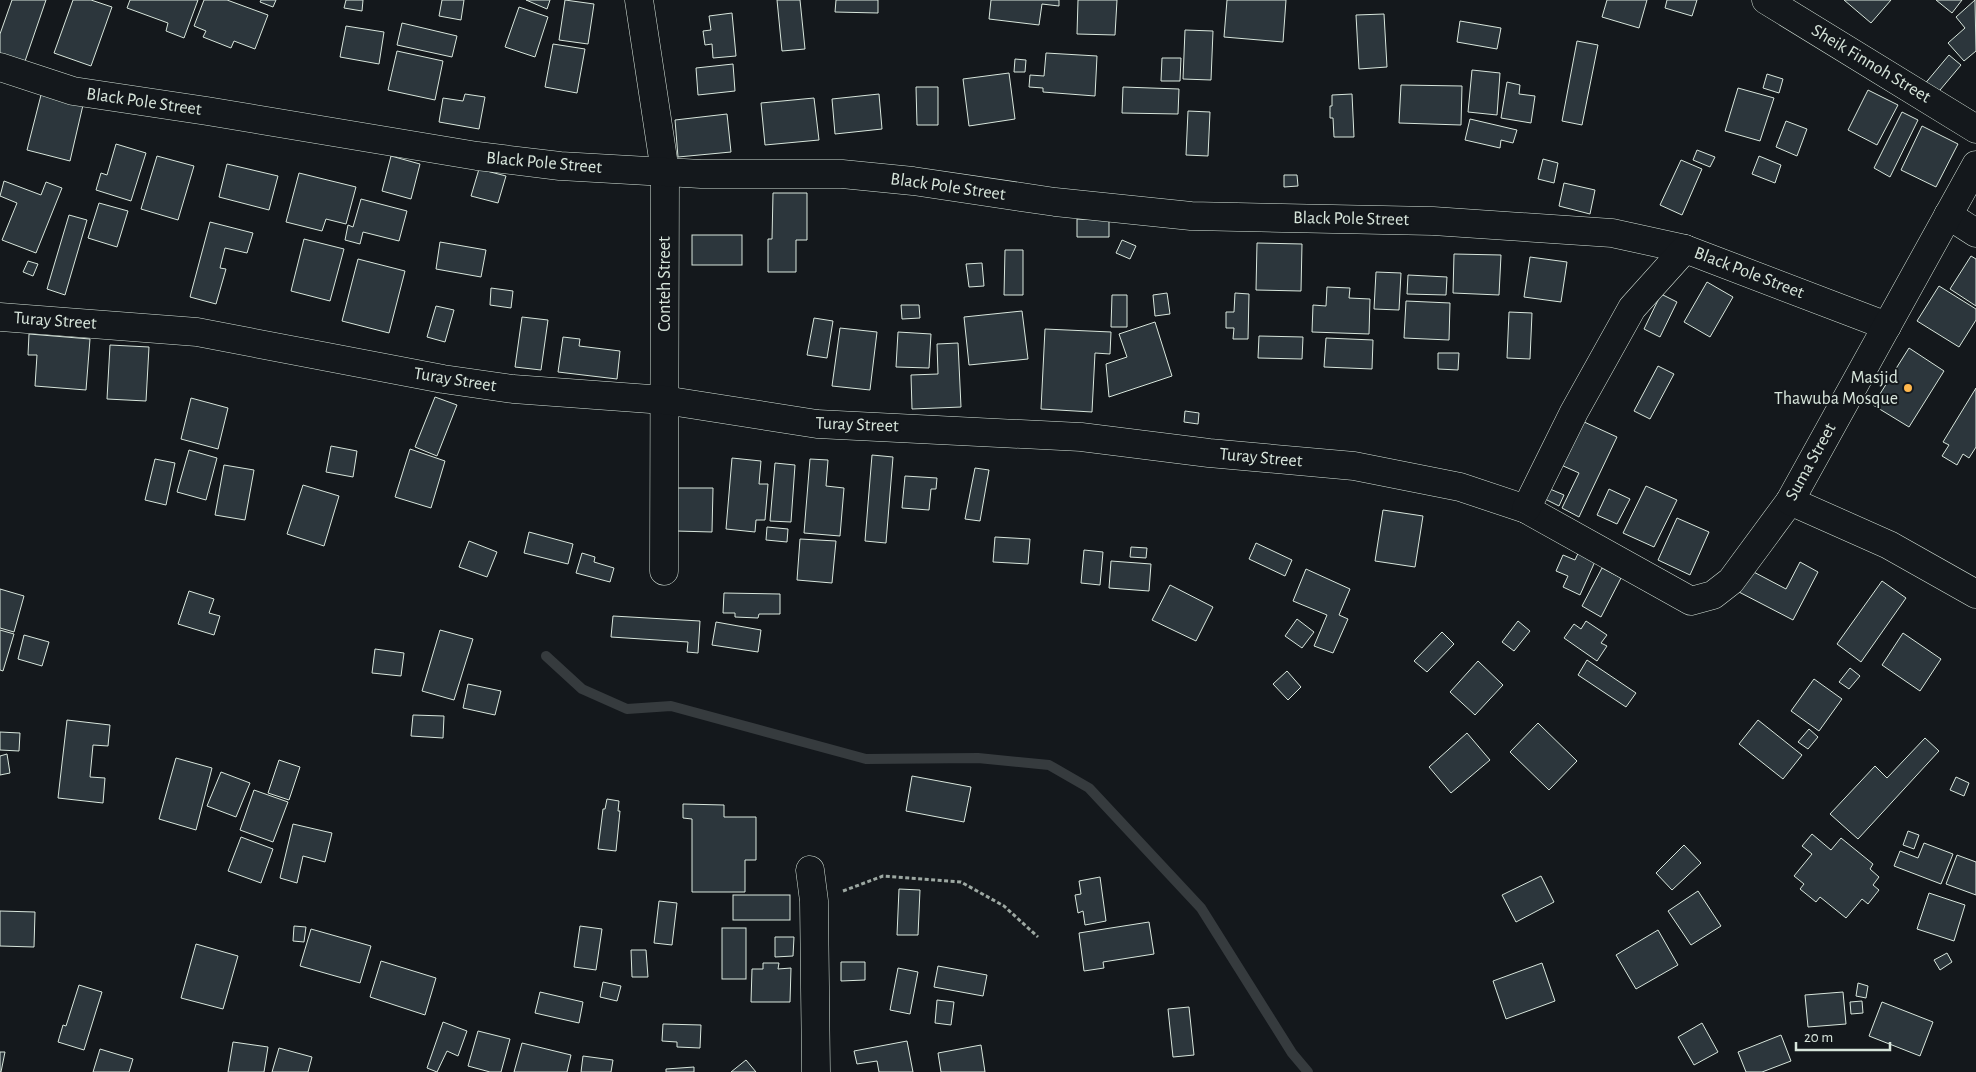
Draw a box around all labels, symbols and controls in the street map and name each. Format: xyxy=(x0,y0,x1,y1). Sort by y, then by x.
street label: Sheik Finnoh Street xyxy=(1808,21,1934,107)
street label: Black Pole Street xyxy=(85,85,203,119)
street label: Black Pole Street xyxy=(485,149,603,177)
street label: Black Pole Street xyxy=(889,170,1007,204)
street label: Black Pole Street xyxy=(1293,209,1409,229)
street label: Conteh Street xyxy=(656,236,674,332)
street label: Black Pole Street xyxy=(1692,244,1807,302)
street label: Turay Street xyxy=(13,309,97,333)
street label: Turay Street xyxy=(412,365,498,395)
place label: Masjid Thawuba Mosque xyxy=(1774,369,1898,408)
marker: Masjid Thawuba Mosque xyxy=(1902,382,1914,394)
street label: Turay Street xyxy=(815,415,899,435)
street label: Suma Street xyxy=(1782,420,1840,504)
street label: Turay Street xyxy=(1219,445,1303,471)
scale bar xyxy=(1796,1020,1890,1052)
text: 20 m xyxy=(1804,1030,1833,1045)

